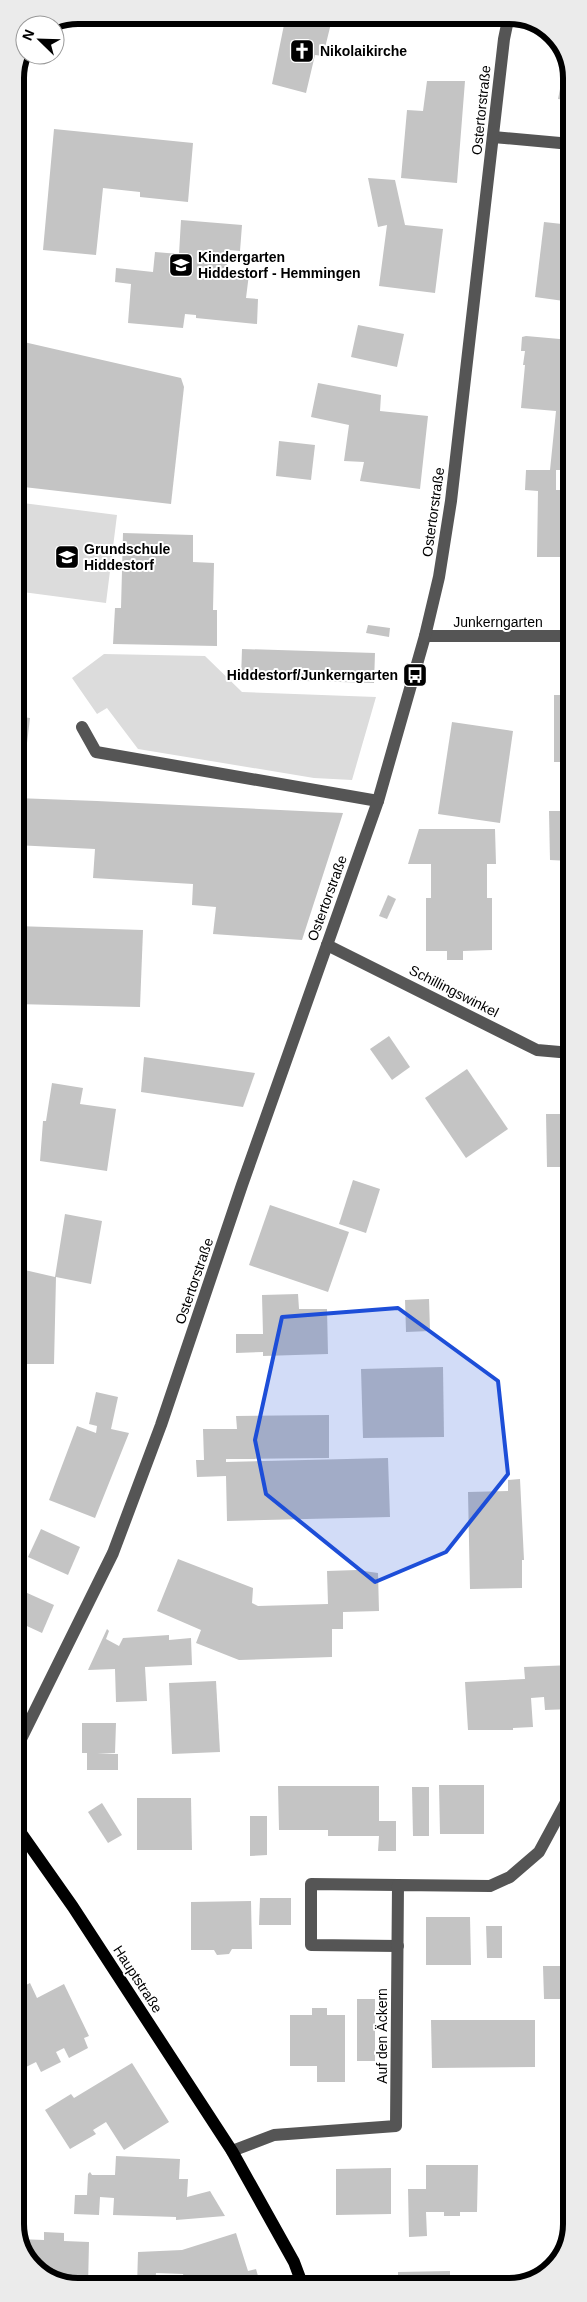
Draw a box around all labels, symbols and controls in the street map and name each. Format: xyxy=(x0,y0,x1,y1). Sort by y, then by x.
north arrow xyxy=(15,15,65,65)
text: N xyxy=(19,27,37,43)
church icon: Nikolaikirche xyxy=(289,38,315,64)
place label: Nikolaikirche xyxy=(320,43,407,59)
street label: Ostertorstraße xyxy=(468,64,494,156)
place label: Kindergarten Hiddestorf - Hemmingen xyxy=(198,249,361,281)
school or university icon: Kindergarten Hiddestorf - Hemmingen xyxy=(168,252,194,278)
street label: Ostertorstraße xyxy=(419,466,447,558)
place label: Grundschule Hiddestorf xyxy=(84,541,171,573)
school or university icon: Grundschule Hiddestorf xyxy=(54,544,80,570)
street label: Junkerngarten xyxy=(453,614,543,630)
bus stop icon: Hiddestorf/Junkerngarten xyxy=(402,662,428,688)
place label: Hiddestorf/Junkerngarten xyxy=(227,667,398,683)
street label: Ostertorstraße xyxy=(304,853,350,943)
street label: Schillingswinkel xyxy=(407,962,501,1020)
street label: Ostertorstraße xyxy=(172,1236,216,1326)
street label: Hauptstraße xyxy=(110,1942,166,2016)
street label: Auf den Äckern xyxy=(374,1988,390,2084)

